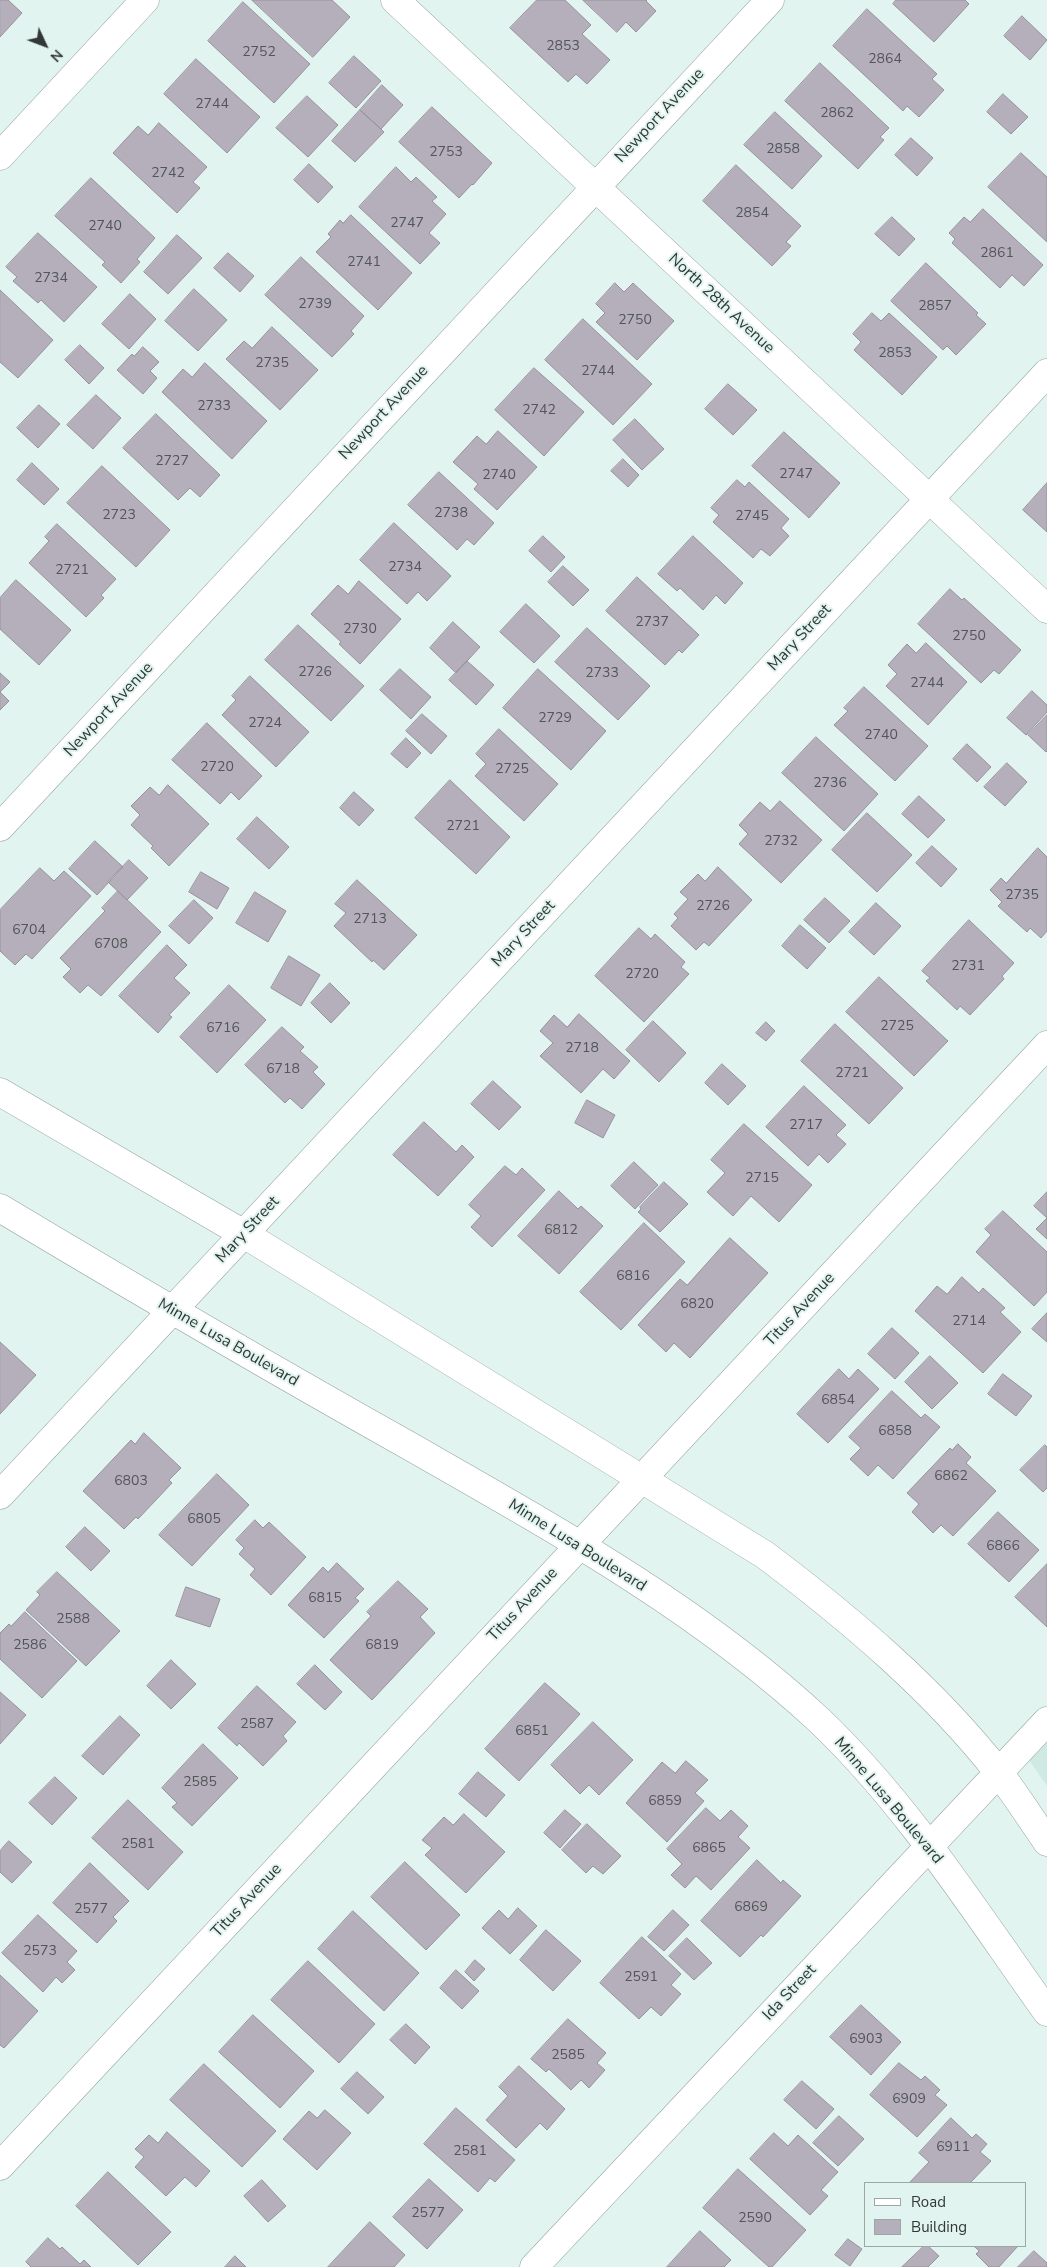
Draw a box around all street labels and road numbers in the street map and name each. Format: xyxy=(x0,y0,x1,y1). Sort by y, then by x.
street label: Newport Avenue xyxy=(611,65,709,167)
street label: North 28th Avenue xyxy=(664,250,778,358)
street label: Newport Avenue xyxy=(335,362,433,464)
street label: Mary Street xyxy=(764,601,836,675)
street label: Newport Avenue xyxy=(60,659,158,761)
street label: Mary Street xyxy=(488,897,560,971)
street label: Mary Street xyxy=(212,1193,284,1267)
street label: Titus Avenue xyxy=(761,1269,839,1351)
street label: Minne Lusa Boulevard xyxy=(154,1295,302,1391)
street label: Minne Lusa Boulevard xyxy=(504,1496,650,1596)
street label: Titus Avenue xyxy=(484,1564,562,1646)
street label: Minne Lusa Boulevard xyxy=(829,1734,947,1868)
street label: Titus Avenue xyxy=(208,1860,286,1942)
street label: Ida Street xyxy=(759,1961,821,2025)

